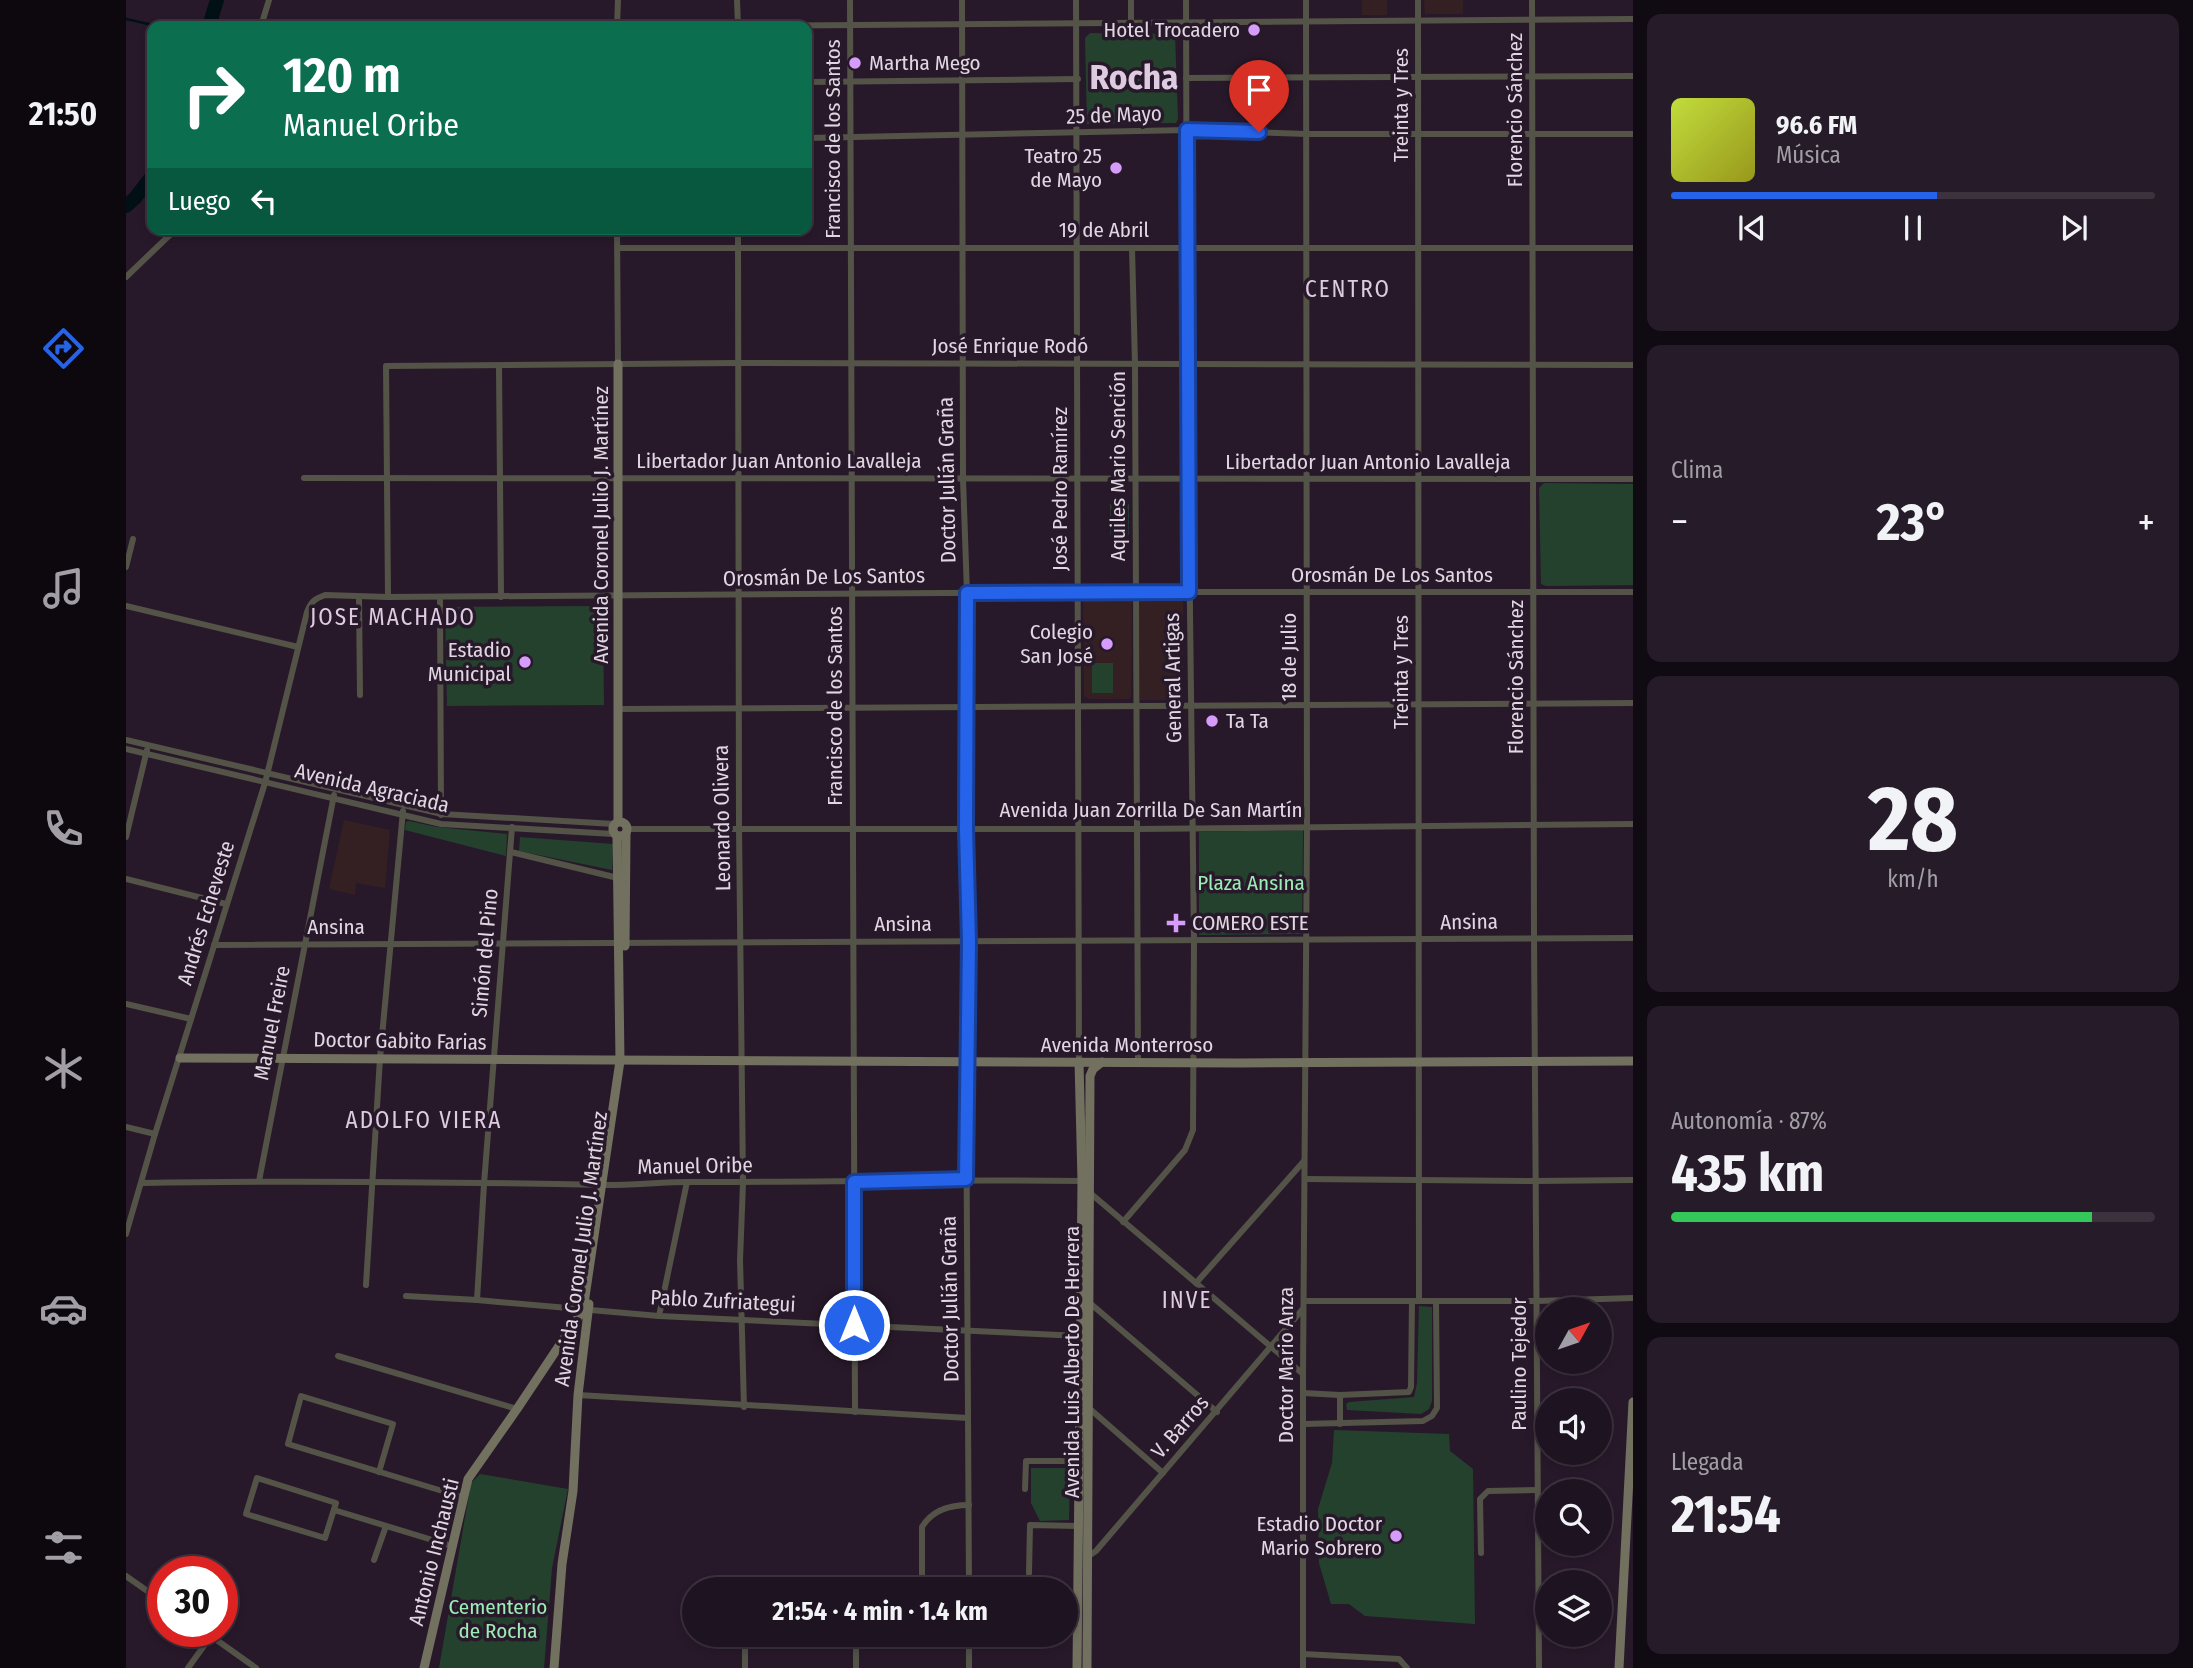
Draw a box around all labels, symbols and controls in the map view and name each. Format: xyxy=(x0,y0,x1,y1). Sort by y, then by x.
place label: Hotel Trocadero xyxy=(1103,17,1240,43)
marker: Hotel Trocadero xyxy=(1246,22,1262,38)
street label: Florencio Sánchez xyxy=(1502,33,1528,187)
street label: Francisco de los Santos xyxy=(820,39,846,239)
text: 120 m xyxy=(283,46,401,105)
street label: Treinta y Tres xyxy=(1388,48,1414,162)
icon: right xyxy=(168,49,259,140)
place label: Martha Mego xyxy=(869,50,981,76)
marker: Martha Mego xyxy=(847,55,863,71)
district label: Rocha xyxy=(1090,56,1178,98)
pin xyxy=(1229,60,1289,132)
icon: arrive xyxy=(1240,71,1278,109)
text: 21:50 xyxy=(29,95,97,133)
street label: 25 de Mayo xyxy=(1066,100,1162,130)
text: Manuel Oribe xyxy=(283,106,459,144)
text: 96.6 FM xyxy=(1776,110,1857,141)
text: Música xyxy=(1776,141,1841,169)
place label: Teatro 25 de Mayo xyxy=(1024,143,1102,193)
marker: Teatro 25 de Mayo xyxy=(1108,160,1124,176)
icon: left xyxy=(245,182,283,220)
text: Luego xyxy=(168,186,231,217)
icon: previous xyxy=(1733,209,1771,247)
icon: pause xyxy=(1894,209,1932,247)
icon: next xyxy=(2055,209,2093,247)
street label: 19 de Abril xyxy=(1059,217,1150,243)
district label: CENTRO xyxy=(1305,275,1391,303)
icon: directions xyxy=(39,324,88,373)
street label: José Enrique Rodó xyxy=(932,333,1088,359)
street label: Aquiles Mario Sención xyxy=(1105,371,1131,561)
street label: Avenida Coronel Julio J. Martínez xyxy=(588,386,614,664)
street label: Doctor Julián Graña xyxy=(933,397,961,563)
street label: José Pedro Ramírez xyxy=(1047,407,1073,571)
street label: Libertador Juan Antonio Lavalleja xyxy=(636,448,922,474)
street label: Libertador Juan Antonio Lavalleja xyxy=(1225,449,1511,475)
text: Clima xyxy=(1671,456,1723,484)
text: 23° xyxy=(1876,491,1949,554)
text: − xyxy=(1671,499,1688,545)
text: + xyxy=(2138,499,2155,545)
street label: Orosmán De Los Santos xyxy=(723,562,925,592)
street label: Orosmán De Los Santos xyxy=(1291,562,1493,588)
icon: music xyxy=(39,564,88,613)
street label: Florencio Sánchez xyxy=(1503,600,1529,754)
district label: JOSE MACHADO xyxy=(310,603,476,631)
street label: Francisco de los Santos xyxy=(822,606,848,806)
street label: General Artigas xyxy=(1159,613,1187,743)
street label: 18 de Julio xyxy=(1276,613,1302,701)
street label: Treinta y Tres xyxy=(1388,615,1414,729)
place label: Colegio San José xyxy=(1020,619,1093,669)
marker: Colegio San José xyxy=(1099,636,1115,652)
place label: Estadio Municipal xyxy=(428,637,511,687)
marker: Estadio Municipal xyxy=(517,654,533,670)
place label: Ta Ta xyxy=(1226,708,1269,734)
marker: Ta Ta xyxy=(1204,713,1220,729)
street label: Leonardo Olivera xyxy=(708,745,736,891)
street label: Avenida Agraciada xyxy=(292,758,452,818)
text: 28 xyxy=(1868,765,1958,874)
street label: Avenida Juan Zorrilla De San Martín xyxy=(999,797,1303,823)
icon: phone xyxy=(39,804,88,853)
street label: Andrés Echeveste xyxy=(172,838,240,988)
text: km/h xyxy=(1887,865,1939,893)
park label: Plaza Ansina xyxy=(1197,870,1305,896)
street label: Simón del Pino xyxy=(466,887,504,1019)
street label: Ansina xyxy=(1440,908,1498,936)
place label: COMERO ESTE xyxy=(1192,910,1309,936)
street label: Ansina xyxy=(874,911,932,937)
marker: COMERO ESTE xyxy=(1166,913,1186,933)
street label: Ansina xyxy=(307,914,365,940)
street label: Manuel Freire xyxy=(248,964,296,1082)
street label: Doctor Gabito Farias xyxy=(313,1026,487,1056)
street label: Avenida Monterroso xyxy=(1041,1032,1213,1058)
icon: climate xyxy=(39,1044,88,1093)
district label: ADOLFO VIERA xyxy=(346,1106,502,1134)
text: Autonomía · 87% xyxy=(1671,1107,1827,1135)
street label: Avenida Coronel Julio J. Martínez xyxy=(549,1110,613,1388)
text: 435 km xyxy=(1671,1142,1824,1205)
street label: Manuel Oribe xyxy=(637,1152,753,1180)
street label: Doctor Julián Graña xyxy=(936,1216,964,1382)
street label: Avenida Luis Alberto De Herrera xyxy=(1059,1226,1085,1498)
icon: car xyxy=(39,1284,88,1333)
street label: Pablo Zufriategui xyxy=(650,1284,796,1318)
district label: INVE xyxy=(1162,1286,1212,1314)
street label: Doctor Mario Anza xyxy=(1273,1287,1299,1443)
position arrow xyxy=(817,1288,891,1362)
street label: Paulino Tejedor xyxy=(1506,1297,1532,1431)
north arrow xyxy=(1535,1297,1612,1374)
map controls xyxy=(1535,1297,1612,1647)
button: sound xyxy=(1535,1388,1612,1465)
street label: V. Barros xyxy=(1146,1390,1214,1464)
text: Llegada xyxy=(1671,1448,1743,1476)
street label: Antonio Inchausti xyxy=(403,1476,465,1628)
button: search xyxy=(1535,1479,1612,1556)
text: 21:54 xyxy=(1671,1483,1781,1546)
place label: Estadio Doctor Mario Sobrero xyxy=(1257,1511,1383,1561)
icon: filters xyxy=(39,1523,88,1572)
marker: Estadio Doctor Mario Sobrero xyxy=(1388,1528,1404,1544)
speed limit sign: 30 xyxy=(147,1556,238,1647)
button: layers xyxy=(1535,1570,1612,1647)
park label: Cementerio de Rocha xyxy=(449,1594,547,1644)
text: 21:54 · 4 min · 1.4 km xyxy=(772,1596,988,1627)

